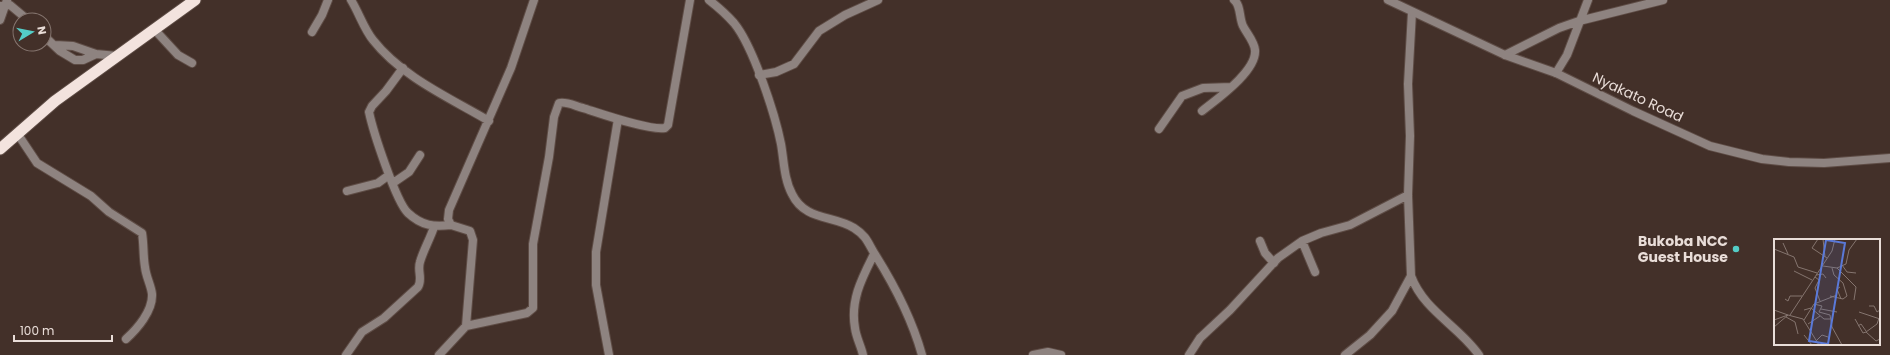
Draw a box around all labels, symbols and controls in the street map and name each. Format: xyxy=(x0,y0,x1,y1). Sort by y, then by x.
north arrow xyxy=(12,12,52,52)
text: N xyxy=(33,25,50,36)
street label: Nyakato Road xyxy=(1589,67,1687,127)
place label: Bukoba NCC Guest House xyxy=(1638,231,1728,267)
inset map xyxy=(1774,239,1880,345)
marker: Bukoba NCC Guest House xyxy=(1731,244,1741,254)
scale bar xyxy=(14,317,112,343)
text: 100 m xyxy=(20,322,54,339)

